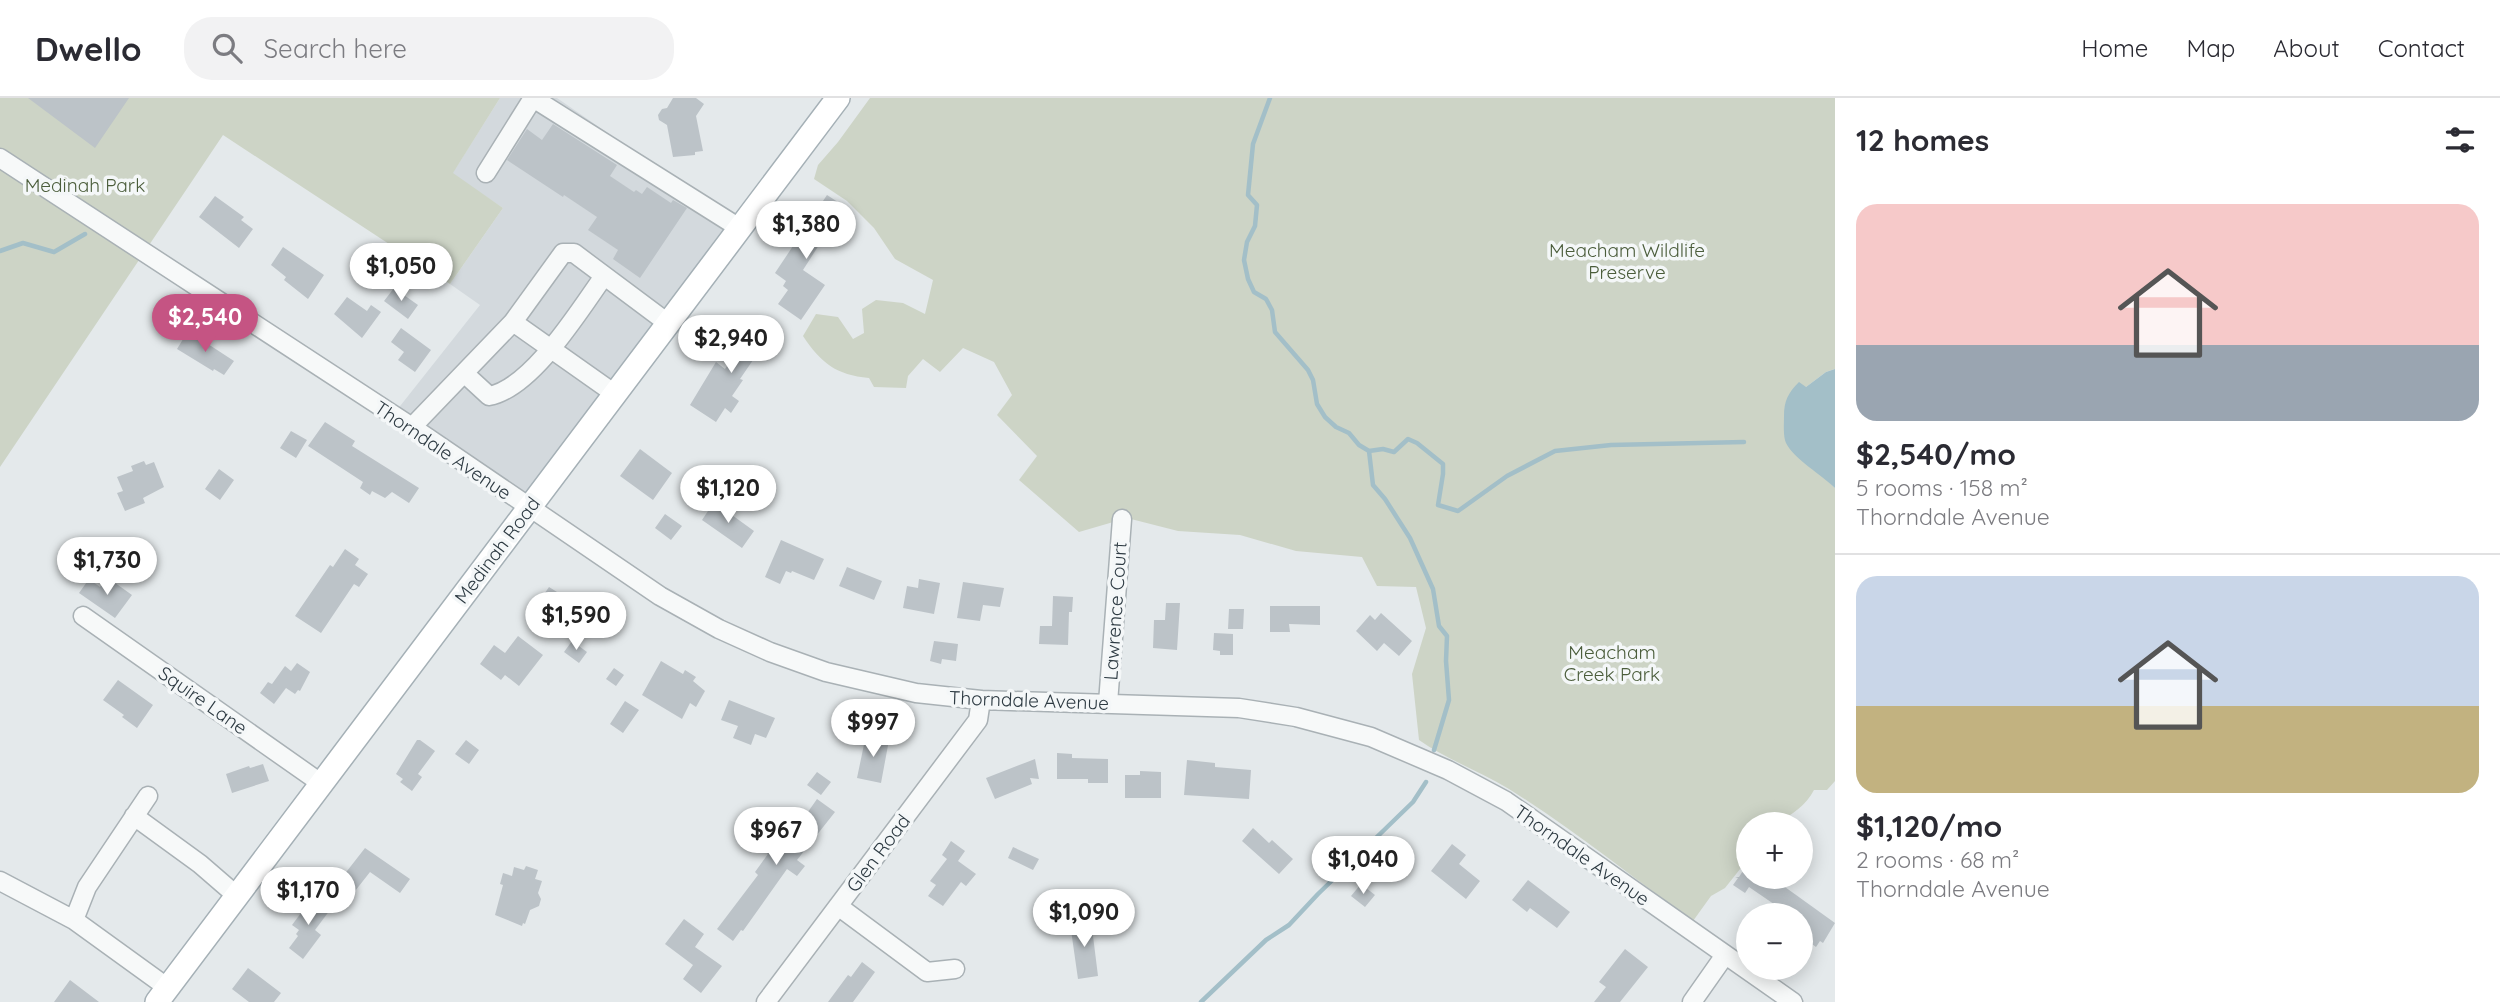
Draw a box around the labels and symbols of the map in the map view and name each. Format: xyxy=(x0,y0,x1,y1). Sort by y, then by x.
park label: Medinah Park xyxy=(25,173,145,197)
pin: $1,380 xyxy=(749,202,863,261)
park label: Meacham Wildlife Preserve xyxy=(1549,238,1705,284)
pin: $1,050 xyxy=(344,244,458,303)
pin: $2,540 xyxy=(148,294,262,354)
pin: $2,940 xyxy=(674,316,788,375)
street label: Thorndale Avenue xyxy=(370,395,516,505)
pin: $1,120 xyxy=(671,466,785,525)
street label: Medinah Road xyxy=(449,492,545,608)
pin: $1,730 xyxy=(50,538,164,597)
street label: Lawrence Court xyxy=(1098,541,1132,681)
pin: $1,590 xyxy=(519,592,633,652)
park label: Meacham Creek Park xyxy=(1564,640,1660,686)
street label: Squire Lane xyxy=(154,661,252,739)
street label: Thorndale Avenue xyxy=(949,685,1109,715)
pin: $997 xyxy=(832,700,914,759)
street label: Thorndale Avenue xyxy=(1510,799,1654,911)
pin: $967 xyxy=(735,808,817,867)
street label: Glen Road xyxy=(841,809,915,897)
pin: $1,040 xyxy=(1306,836,1420,896)
pin: $1,170 xyxy=(251,868,365,927)
pin: $1,090 xyxy=(1027,890,1141,949)

